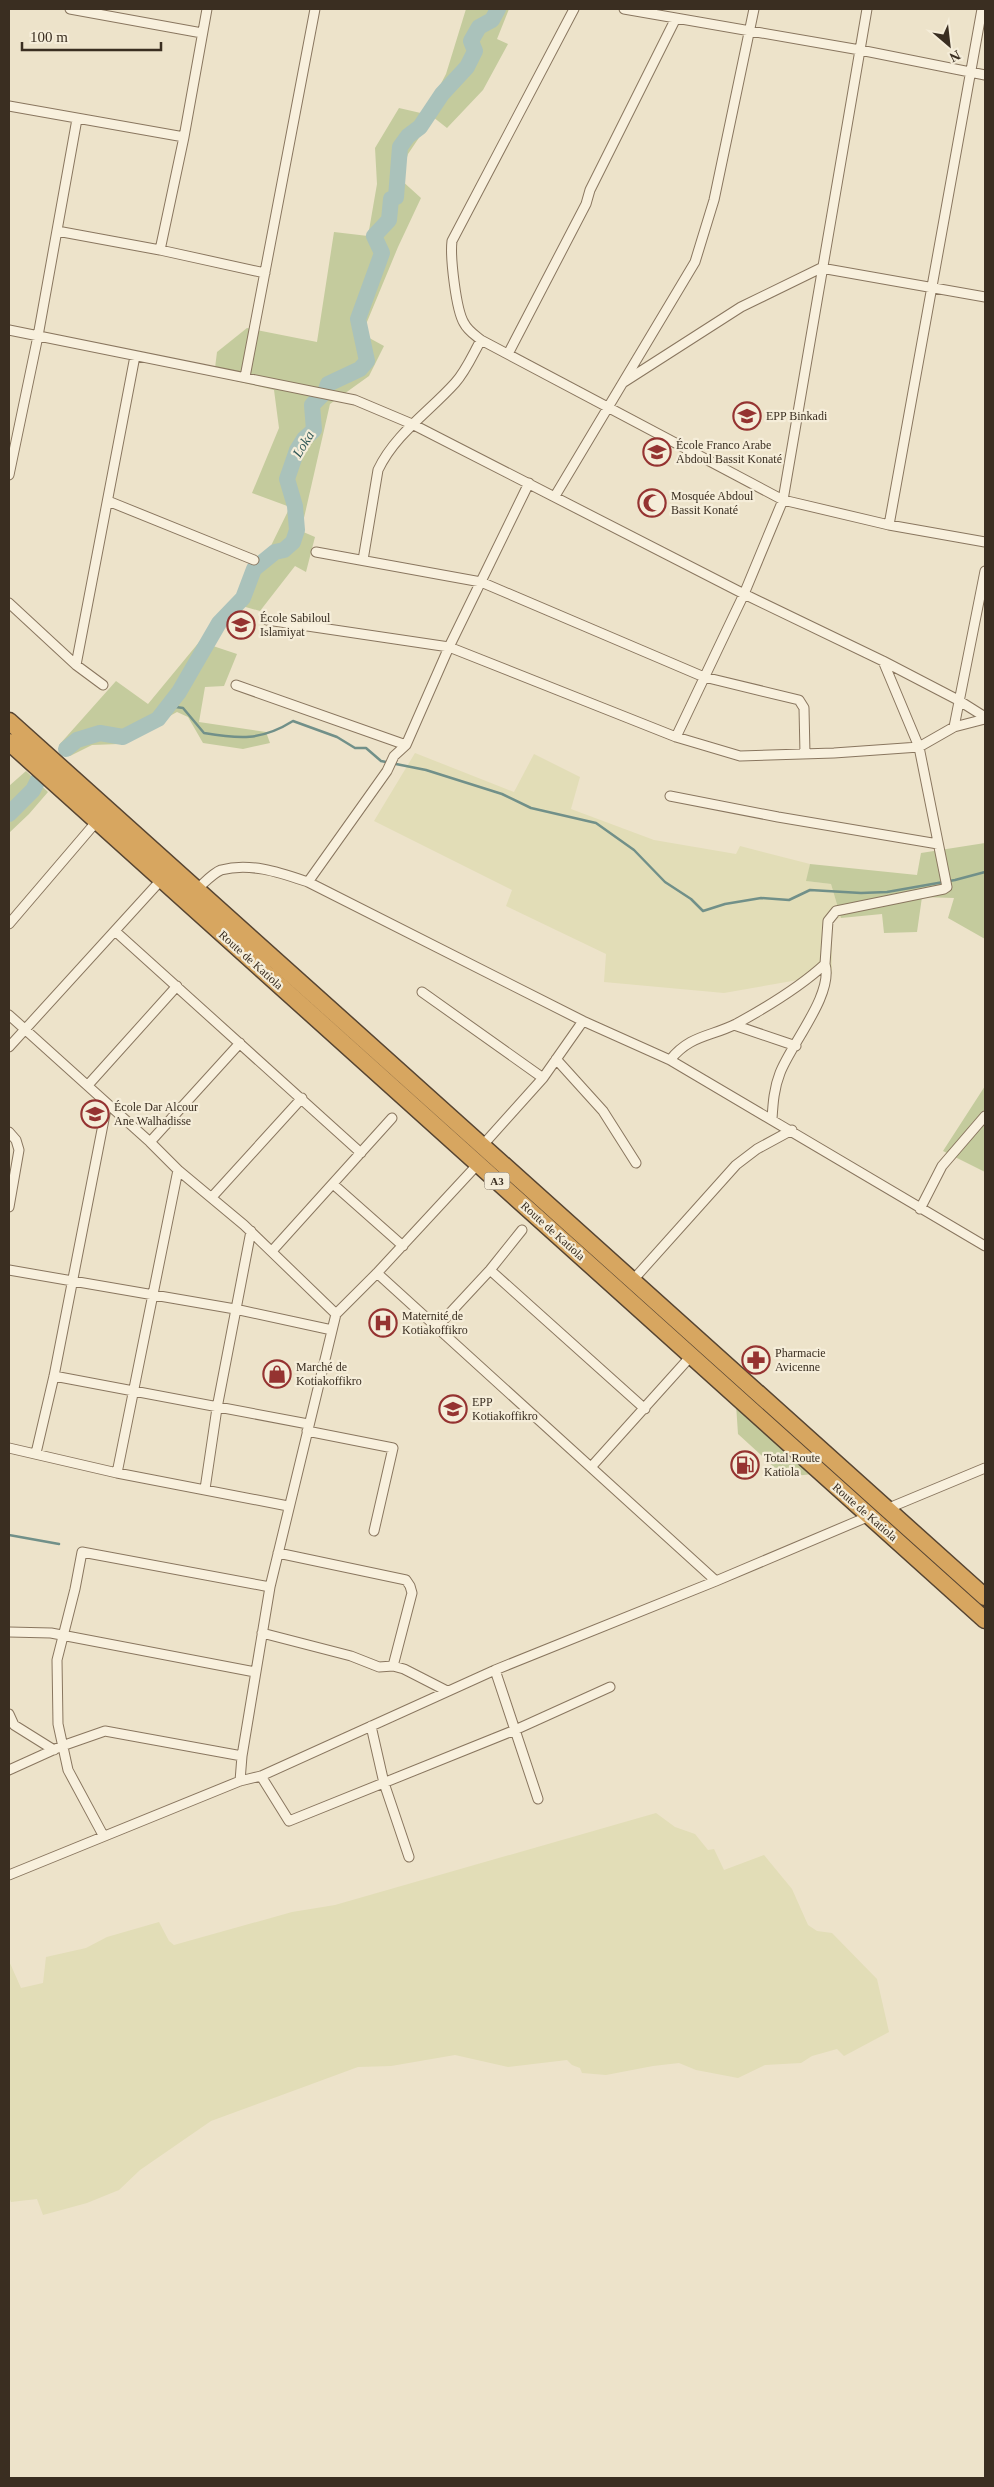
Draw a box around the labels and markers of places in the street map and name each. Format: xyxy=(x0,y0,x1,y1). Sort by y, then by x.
school or university icon: EPP Binkadi xyxy=(732,401,762,431)
place label: EPP Binkadi xyxy=(766,409,828,423)
school or university icon: École Franco Arabe Abdoul Bassit Konaté xyxy=(642,437,672,467)
place label: École Franco Arabe Abdoul Bassit Konaté xyxy=(676,438,782,466)
mosque icon: Mosquée Abdoul Bassit Konaté xyxy=(637,488,667,518)
place label: Mosquée Abdoul Bassit Konaté xyxy=(671,489,754,517)
school or university icon: École Sabiloul Islamiyat xyxy=(226,610,256,640)
place label: École Sabiloul Islamiyat xyxy=(260,611,331,639)
school or university icon: École Dar Alcour Ane Walhadisse xyxy=(80,1099,110,1129)
place label: École Dar Alcour Ane Walhadisse xyxy=(114,1100,198,1128)
hospital icon: Maternité de Kotiakoffikro xyxy=(368,1308,398,1338)
place label: Maternité de Kotiakoffikro xyxy=(402,1309,468,1337)
pharmacy icon: Pharmacie Avicenne xyxy=(741,1345,771,1375)
place label: Pharmacie Avicenne xyxy=(775,1346,826,1374)
shop icon: Marché de Kotiakoffikro xyxy=(262,1359,292,1389)
place label: Marché de Kotiakoffikro xyxy=(296,1360,362,1388)
school or university icon: EPP Kotiakoffikro xyxy=(438,1394,468,1424)
place label: EPP Kotiakoffikro xyxy=(472,1395,538,1423)
fuel station icon: Total Route Katiola xyxy=(730,1450,760,1480)
place label: Total Route Katiola xyxy=(764,1451,820,1479)

